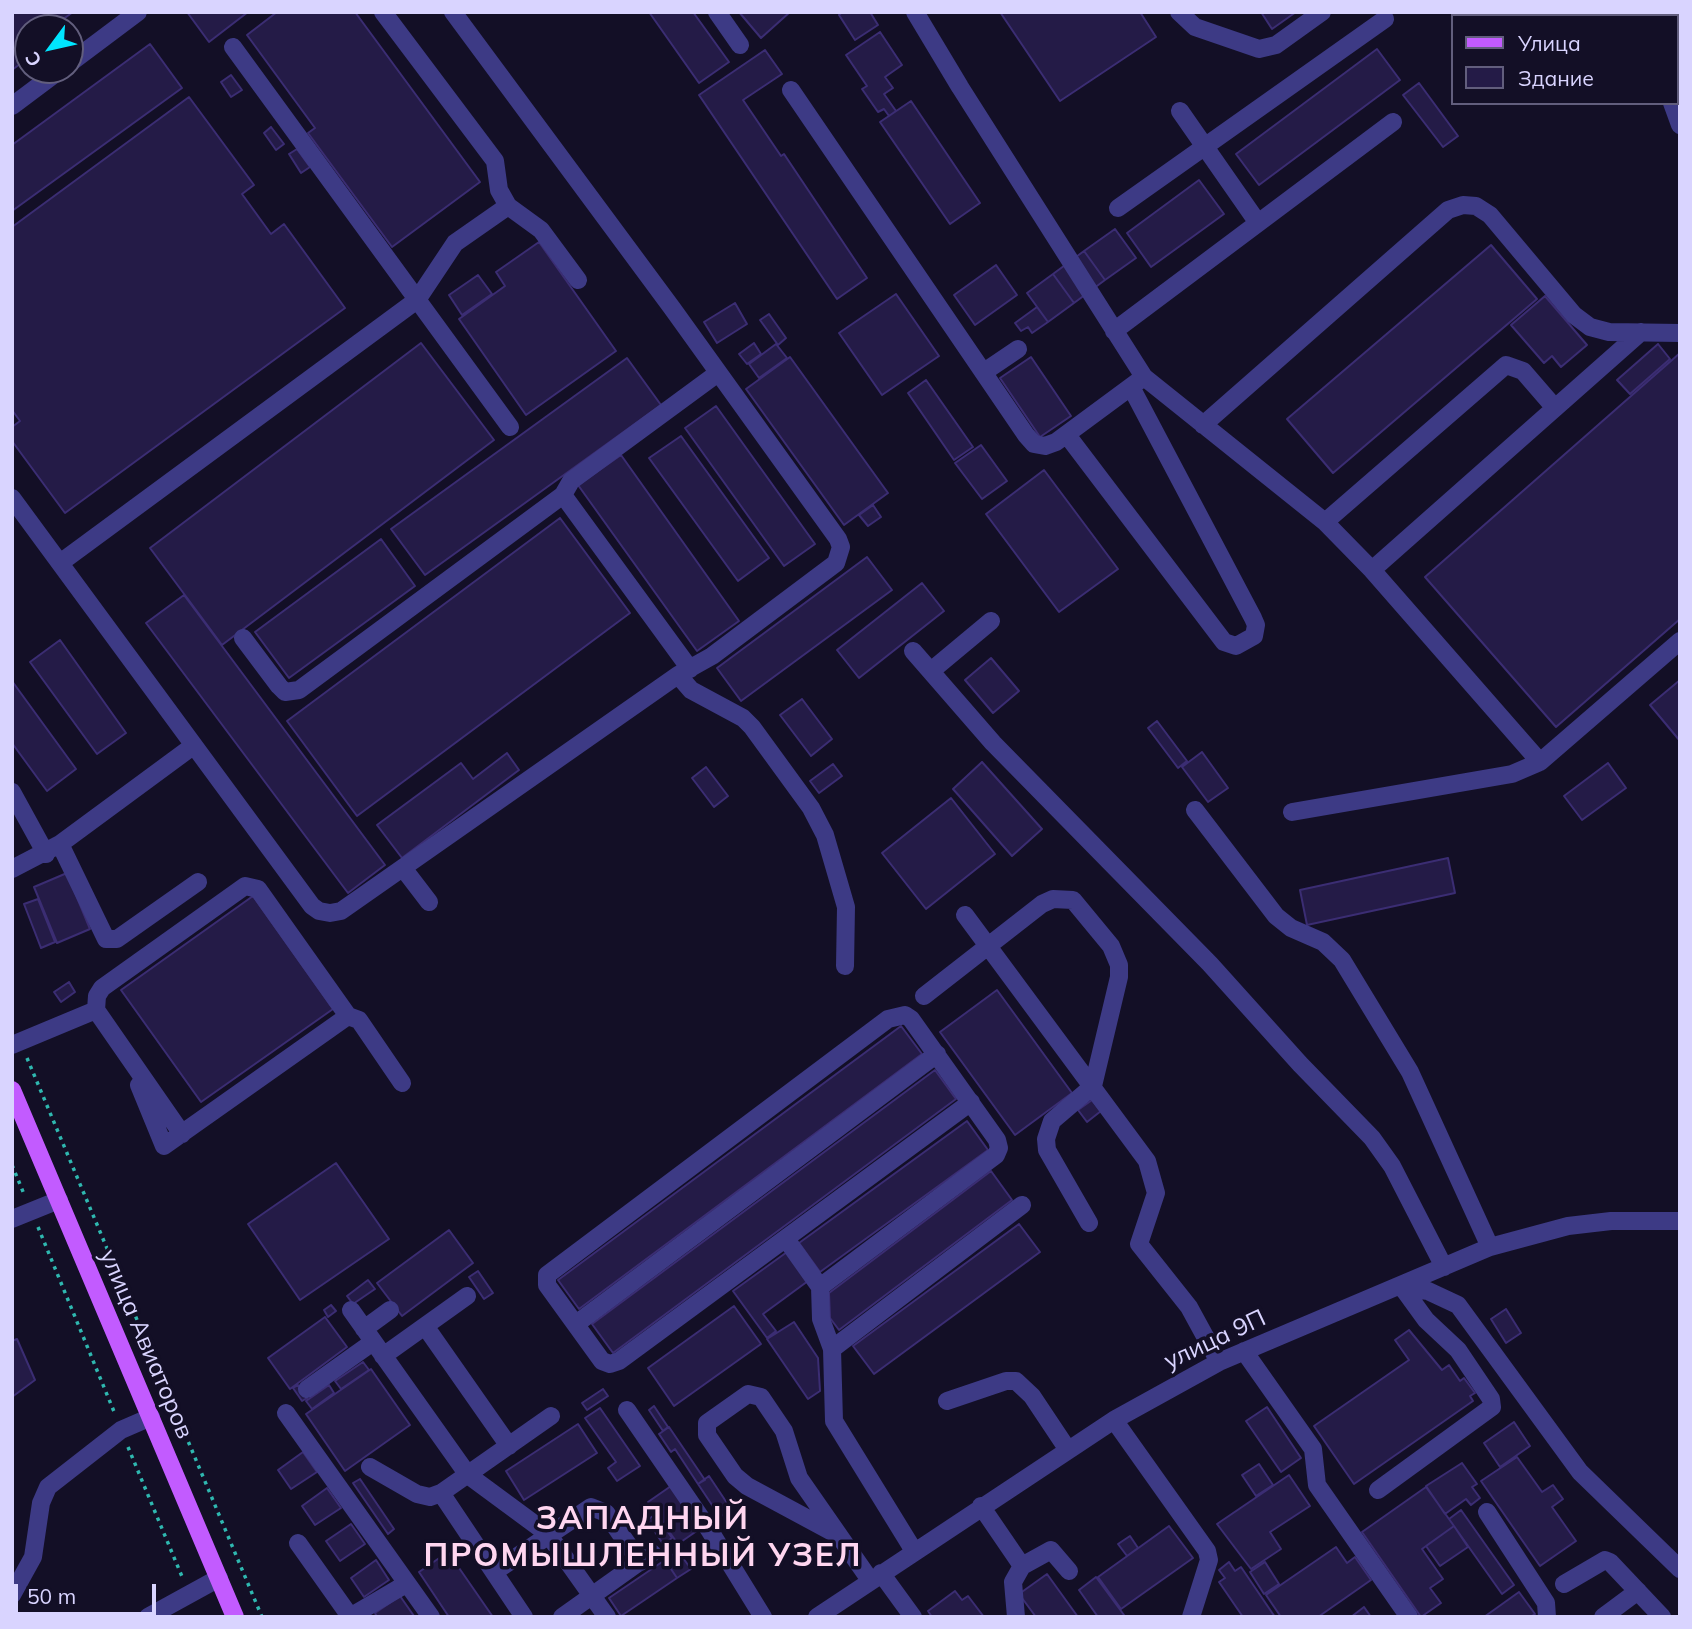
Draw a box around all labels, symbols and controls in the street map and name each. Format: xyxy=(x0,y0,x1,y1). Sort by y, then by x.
north arrow xyxy=(14,14,84,84)
legend xyxy=(1450,14,1678,105)
text: Улица xyxy=(1518,30,1581,56)
text: С xyxy=(19,47,47,71)
text: Здание xyxy=(1518,65,1594,91)
street label: улица Авиаторов xyxy=(93,1245,199,1443)
street label: улица 9П xyxy=(1160,1304,1270,1376)
district label: ЗАПАДНЫЙ ПРОМЫШЛЕННЫЙ УЗЕЛ xyxy=(426,1500,860,1575)
scale bar xyxy=(18,1570,159,1614)
text: 50 m xyxy=(27,1583,76,1609)

